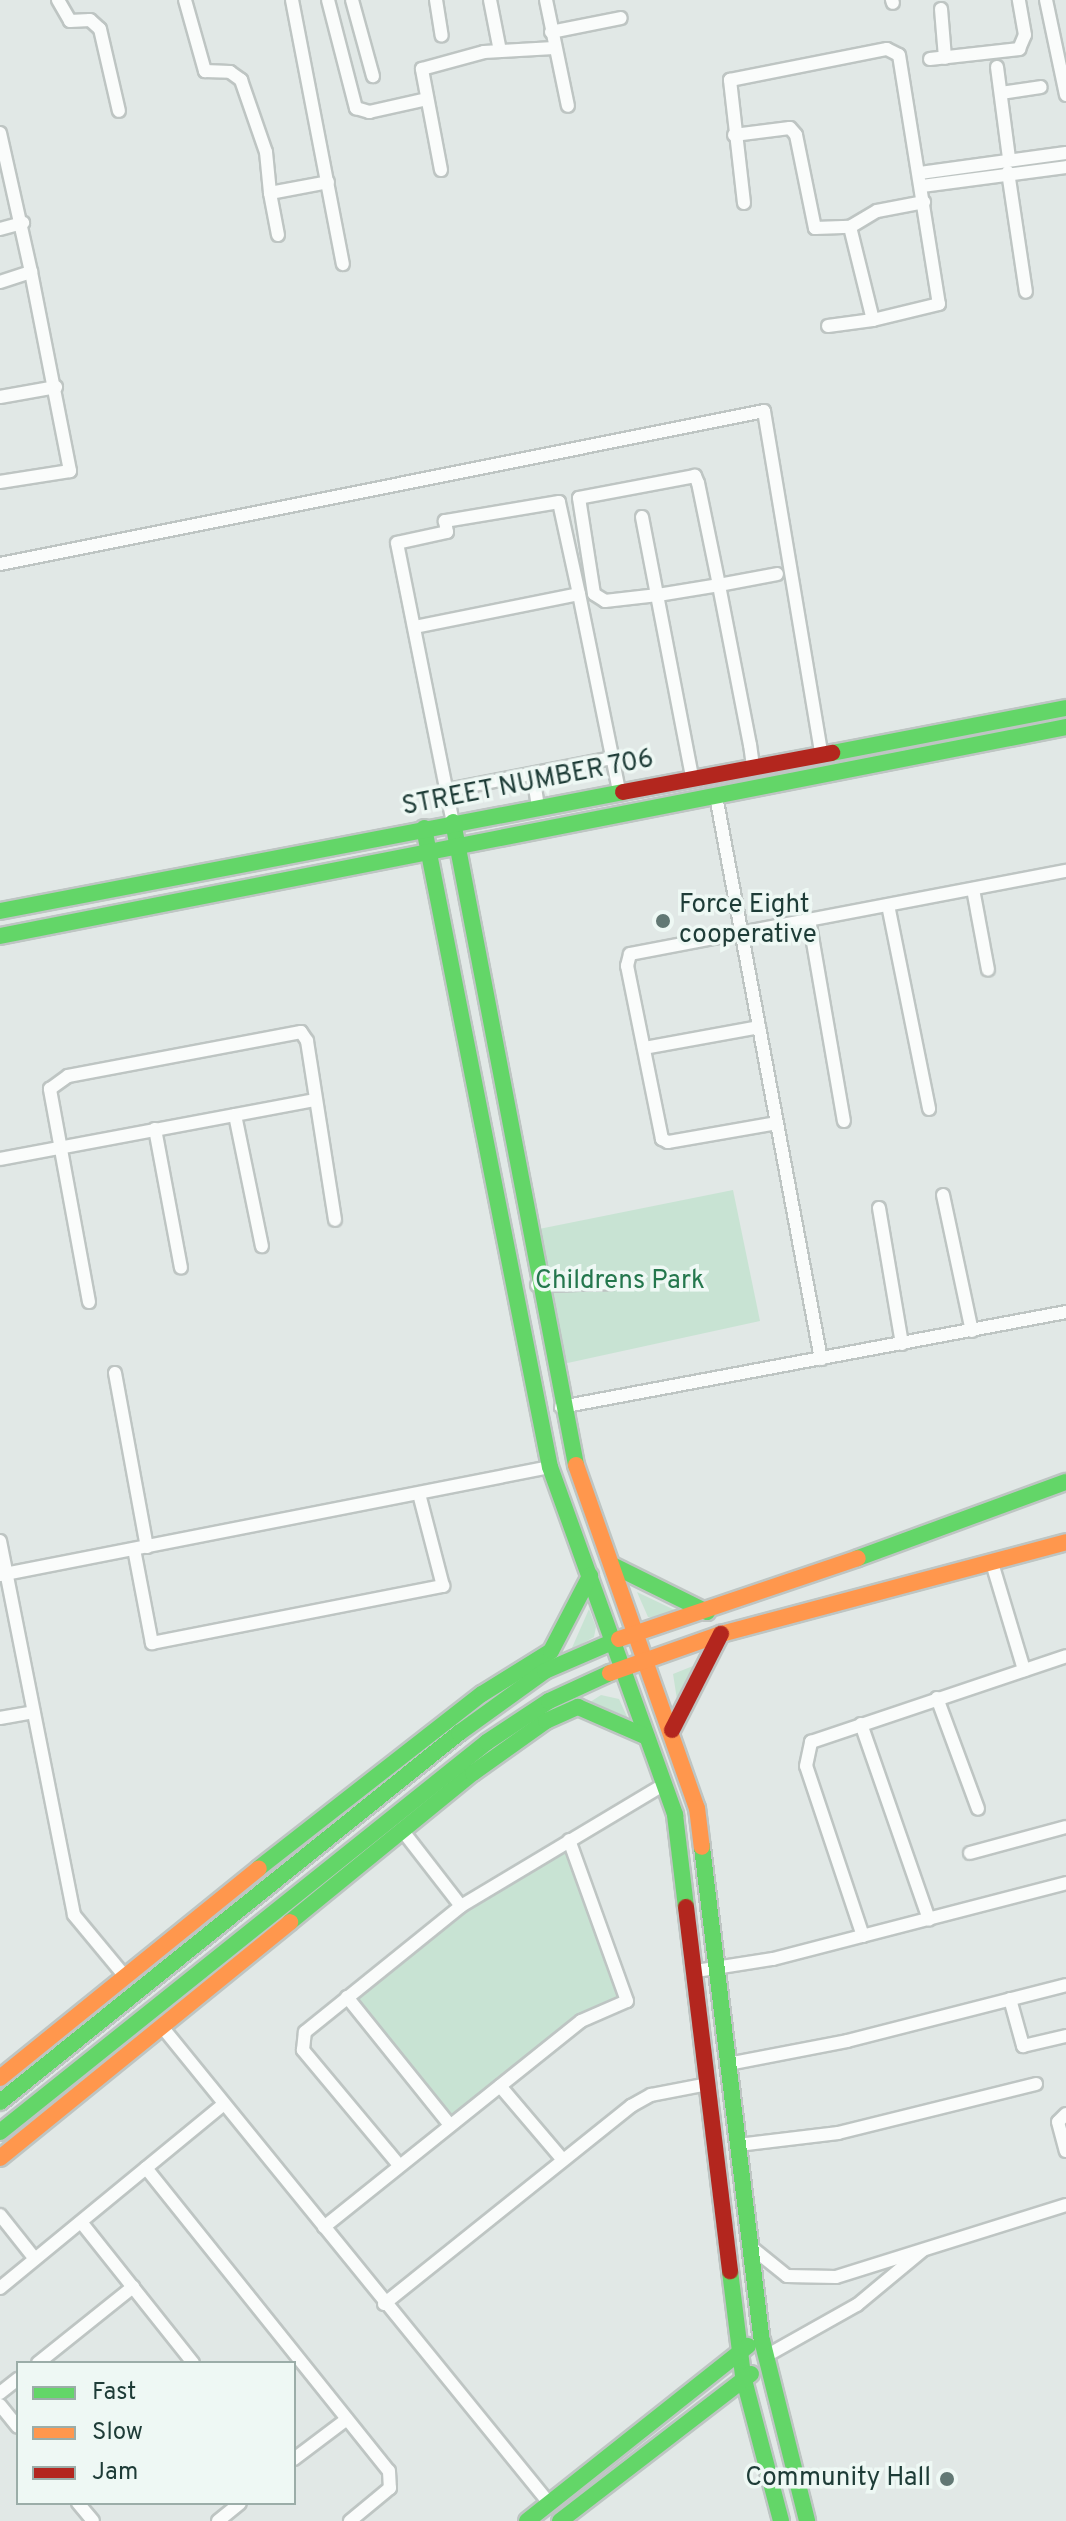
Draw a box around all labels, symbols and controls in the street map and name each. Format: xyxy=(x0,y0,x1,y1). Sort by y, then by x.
street label: STREET NUMBER 706 xyxy=(399,744,657,824)
place label: Force Eight cooperative xyxy=(679,890,817,952)
marker: Force Eight cooperative xyxy=(654,912,672,930)
park label: Childrens Park xyxy=(535,1266,705,1298)
legend xyxy=(16,2361,296,2505)
text: Fast xyxy=(92,2378,136,2408)
text: Slow xyxy=(92,2418,143,2448)
text: Jam xyxy=(92,2458,138,2488)
place label: Community Hall xyxy=(745,2463,931,2495)
marker: Community Hall xyxy=(938,2470,956,2488)

